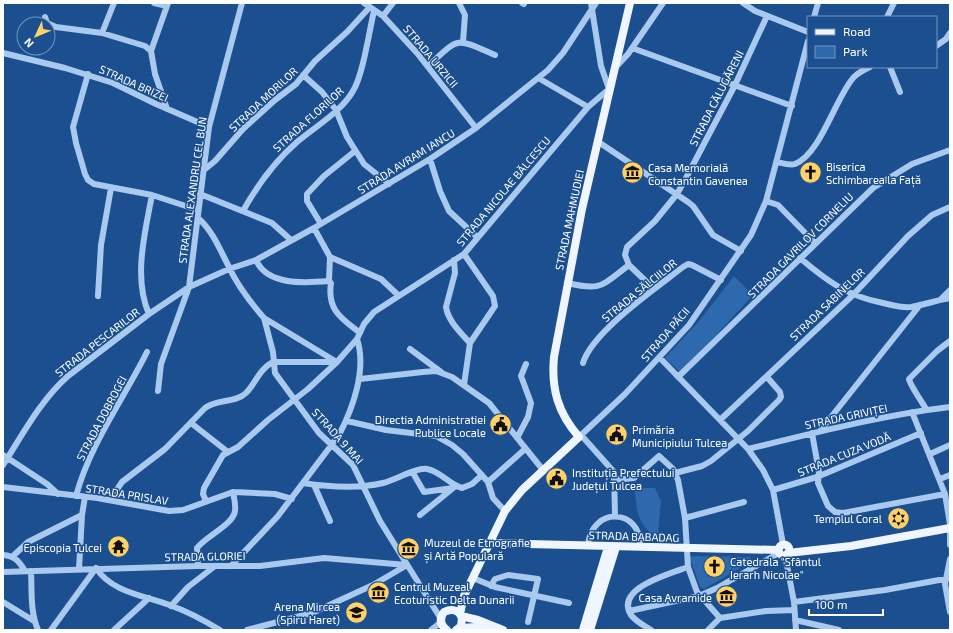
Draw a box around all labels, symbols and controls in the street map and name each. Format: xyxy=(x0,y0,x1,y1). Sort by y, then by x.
north arrow xyxy=(16,16,56,56)
legend xyxy=(807,16,937,68)
street label: STRADA URZICII xyxy=(401,22,461,90)
text: Road xyxy=(843,24,871,38)
text: N xyxy=(21,36,36,51)
text: Park xyxy=(843,44,868,58)
street label: STRADA CĂLUGĂRENI xyxy=(686,48,746,148)
street label: STRADA BRIZEI xyxy=(97,62,171,104)
street label: STRADA MORILOR xyxy=(226,64,300,134)
street label: STRADA FLORILOR xyxy=(270,84,346,154)
street label: STRADA ALEXANDRU CEL BUN xyxy=(175,116,209,264)
street label: STRADA AVRAM IANCU xyxy=(355,126,457,196)
street label: STRADA NICOLAE BĂLCESCU xyxy=(453,134,553,248)
church icon: Biserica Schimbarea la Față xyxy=(798,159,824,185)
museum icon: Casa Memorială Constantin Gavenea xyxy=(620,160,646,186)
place label: Biserica Schimbarea la Față xyxy=(826,160,921,188)
place label: Casa Memorială Constantin Gavenea xyxy=(648,161,748,187)
street label: STRADA MAHMUDIEI xyxy=(552,169,586,271)
street label: STRADA GAVRILOV CORNELIU xyxy=(745,190,855,300)
street label: STRADA SĂLCIILOR xyxy=(599,256,679,324)
street label: STRADA SABINELOR xyxy=(787,265,867,343)
street label: STRADA PĂCII xyxy=(638,304,692,364)
street label: STRADA PESCARILOR xyxy=(52,305,142,379)
street label: STRADA DOBROGEI xyxy=(73,373,129,463)
street label: STRADA GRIVIȚEI xyxy=(804,401,889,433)
street label: STRADA 9 MAI xyxy=(310,405,366,467)
public building icon: Directia Administratiei Publice Locale xyxy=(488,412,514,438)
place label: Directia Administratiei Publice Locale xyxy=(375,413,486,439)
public building icon: Primăria Municipiului Tulcea xyxy=(603,422,629,448)
place label: Primăria Municipiului Tulcea xyxy=(632,423,727,449)
street label: STRADA CUZA VODĂ xyxy=(796,429,893,479)
public building icon: Instituția Prefectului Județul Tulcea xyxy=(544,465,570,491)
place label: Instituția Prefectului Județul Tulcea xyxy=(572,466,674,494)
street label: STRADA PRISLAV xyxy=(85,481,170,507)
synagogue icon: Templul Coral xyxy=(885,505,911,531)
place label: Templul Coral xyxy=(814,512,883,525)
street label: STRADA BABADAG xyxy=(588,528,680,544)
temple icon: Episcopia Tulcei xyxy=(105,534,131,560)
museum icon: Muzeul de Etnografie și Artă Populară xyxy=(396,535,422,561)
place label: Muzeul de Etnografie și Artă Populară xyxy=(424,536,530,564)
place label: Episcopia Tulcei xyxy=(23,541,102,554)
street label: STRADA GLORIEI xyxy=(164,549,246,563)
church icon: Catedrala "Sfântul Ierarh Nicolae" xyxy=(702,554,728,580)
place label: Catedrala "Sfântul Ierarh Nicolae" xyxy=(730,555,822,581)
museum icon: Centrul Muzeal Ecoturistic Delta Dunarii xyxy=(366,579,392,605)
place label: Centrul Muzeal Ecoturistic Delta Dunarii xyxy=(394,580,515,606)
museum icon: Casa Avramide xyxy=(714,584,740,610)
place label: Casa Avramide xyxy=(638,591,712,604)
scale bar xyxy=(809,591,883,617)
text: 100 m xyxy=(815,597,847,611)
school or university icon: Arena Mircea (Spiru Haret) xyxy=(343,599,369,625)
place label: Arena Mircea (Spiru Haret) xyxy=(274,600,340,626)

